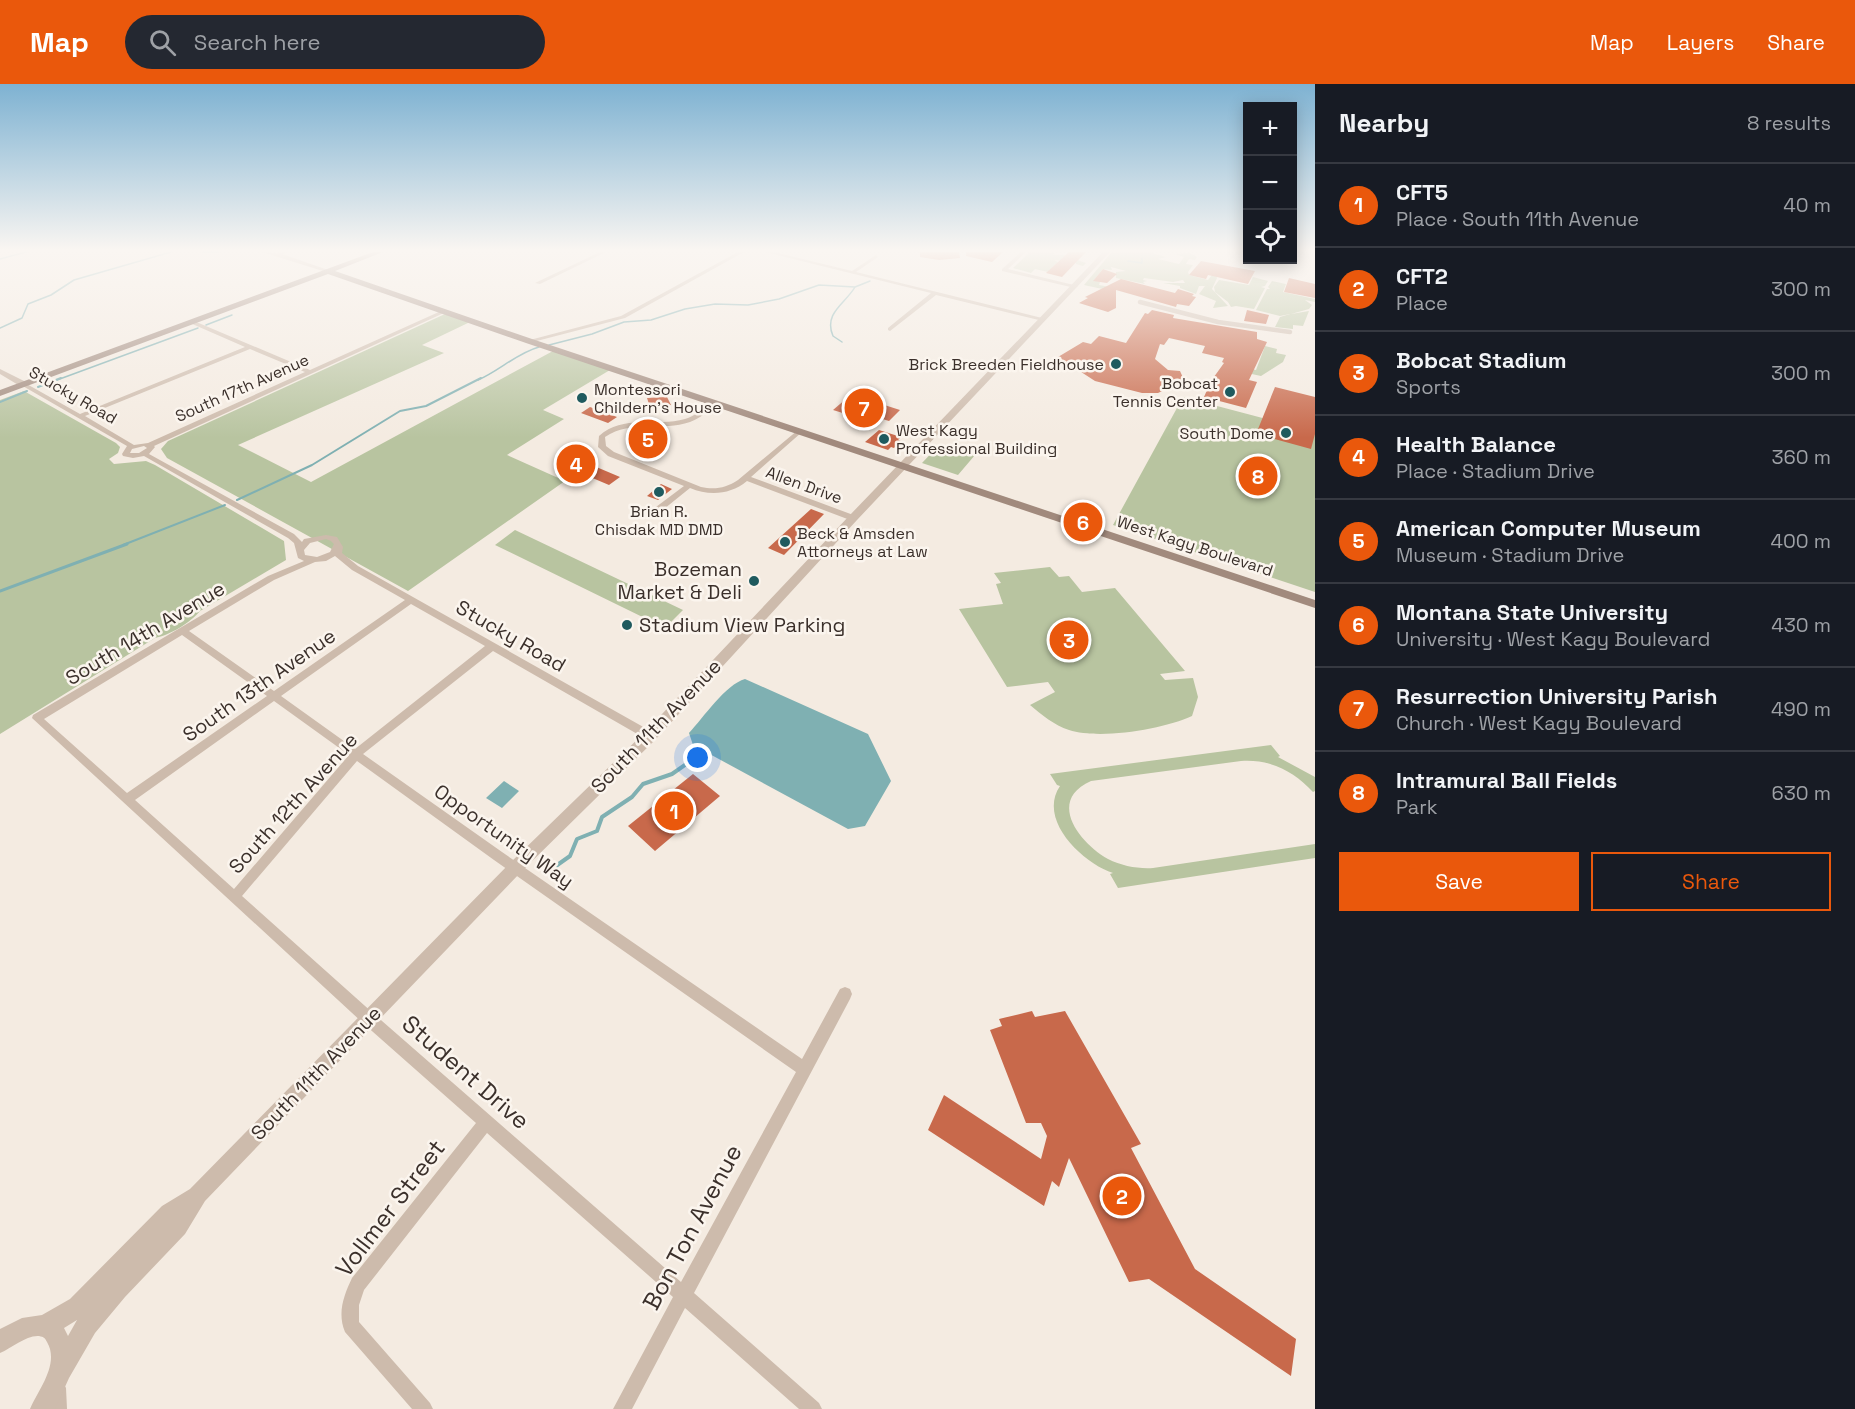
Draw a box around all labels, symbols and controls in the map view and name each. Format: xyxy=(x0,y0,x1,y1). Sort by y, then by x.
search box xyxy=(125,15,545,69)
text: Map xyxy=(30,24,89,60)
icon: search xyxy=(146,26,179,59)
text: Search here xyxy=(194,28,321,56)
text: Map xyxy=(1590,29,1634,56)
text: Layers xyxy=(1667,29,1734,56)
text: Share xyxy=(1767,29,1825,56)
map controls xyxy=(1243,102,1297,264)
button: + xyxy=(1243,102,1297,156)
text: Nearby xyxy=(1339,106,1429,140)
text: 8 results xyxy=(1747,110,1831,136)
button: − xyxy=(1243,156,1297,210)
text: CFT5 xyxy=(1396,178,1448,206)
text: 1 xyxy=(1354,192,1363,218)
text: 40 m xyxy=(1783,192,1831,218)
text: Place · South 11th Avenue xyxy=(1396,206,1639,232)
button: locate xyxy=(1243,210,1297,264)
text: CFT2 xyxy=(1396,262,1448,290)
text: 2 xyxy=(1353,276,1364,302)
text: 300 m xyxy=(1771,276,1831,302)
text: Place xyxy=(1396,290,1448,316)
text: Bobcat Stadium xyxy=(1396,346,1567,374)
street label: South 17th Avenue xyxy=(172,349,312,427)
place label: Brick Breeden Fieldhouse xyxy=(909,354,1104,375)
marker: Brick Breeden Fieldhouse xyxy=(1109,357,1123,371)
text: 3 xyxy=(1352,360,1365,386)
text: 300 m xyxy=(1771,360,1831,386)
street label: Stucky Road xyxy=(25,361,121,429)
place label: Bobcat Tennis Center xyxy=(1113,373,1218,412)
text: Sports xyxy=(1396,374,1461,400)
place label: Montessori Childern's House xyxy=(594,379,722,418)
marker: Bobcat Tennis Center xyxy=(1223,385,1237,399)
pin: 7 xyxy=(844,386,884,430)
marker: Montessori Childern's House xyxy=(575,391,589,405)
pin: 5 xyxy=(628,416,668,462)
place label: West Kagy Professional Building xyxy=(896,420,1057,459)
place label: South Dome xyxy=(1180,423,1274,444)
marker: South Dome xyxy=(1279,426,1293,440)
text: Health Balance xyxy=(1396,430,1556,458)
marker: West Kagy Professional Building xyxy=(877,432,891,446)
pin: 4 xyxy=(556,442,596,487)
text: 4 xyxy=(1352,444,1365,470)
text: 360 m xyxy=(1772,444,1831,470)
pin: 8 xyxy=(1238,454,1278,498)
text: Place · Stadium Drive xyxy=(1396,458,1595,484)
street label: Allen Drive xyxy=(763,462,845,508)
marker: Brian R. Chisdak MD DMD xyxy=(652,485,666,499)
pin: 6 xyxy=(1064,500,1102,544)
place label: Brian R. Chisdak MD DMD xyxy=(595,501,723,540)
street label: West Kagy Boulevard xyxy=(1114,511,1276,581)
text: American Computer Museum xyxy=(1396,514,1701,542)
place label: Beck & Amsden Attorneys at Law xyxy=(797,523,928,562)
text: 5 xyxy=(1353,528,1365,554)
text: 400 m xyxy=(1771,528,1831,554)
marker: Beck & Amsden Attorneys at Law xyxy=(778,535,792,549)
text: Museum · Stadium Drive xyxy=(1396,542,1624,568)
place label: Bozeman Market & Deli xyxy=(618,556,742,605)
marker: Bozeman Market & Deli xyxy=(747,574,761,588)
street label: South 14th Avenue xyxy=(61,575,229,691)
street label: Stucky Road xyxy=(451,594,571,678)
text: Montana State University xyxy=(1396,598,1668,626)
place label: Stadium View Parking xyxy=(639,612,845,638)
text: 6 xyxy=(1352,612,1365,638)
text: 430 m xyxy=(1771,612,1831,638)
marker: Stadium View Parking xyxy=(620,618,634,632)
pin: 3 xyxy=(1050,618,1088,662)
street label: South 13th Avenue xyxy=(177,622,341,748)
text: University · West Kagy Boulevard xyxy=(1396,626,1710,652)
street label: South 11th Avenue xyxy=(585,653,727,799)
text: Resurrection University Parish xyxy=(1396,682,1718,710)
text: 7 xyxy=(1353,696,1364,722)
text: 490 m xyxy=(1771,696,1831,722)
text: Church · West Kagy Boulevard xyxy=(1396,710,1682,736)
street label: South 12th Avenue xyxy=(223,727,363,879)
your location xyxy=(683,743,712,772)
text: Intramural Ball Fields xyxy=(1396,766,1617,794)
street label: Opportunity Way xyxy=(429,778,579,894)
text: 8 xyxy=(1353,780,1365,806)
text: 630 m xyxy=(1772,780,1831,806)
pin: 1 xyxy=(654,788,694,834)
text: Park xyxy=(1396,794,1438,820)
button: Save xyxy=(1339,852,1579,911)
button: Share xyxy=(1591,852,1831,911)
street label: South 11th Avenue xyxy=(245,1000,387,1146)
street label: Student Drive xyxy=(396,1008,536,1136)
street label: Vollmer Street xyxy=(328,1133,452,1283)
street label: Bon Ton Avenue xyxy=(635,1139,749,1315)
pin: 2 xyxy=(1102,1174,1142,1218)

